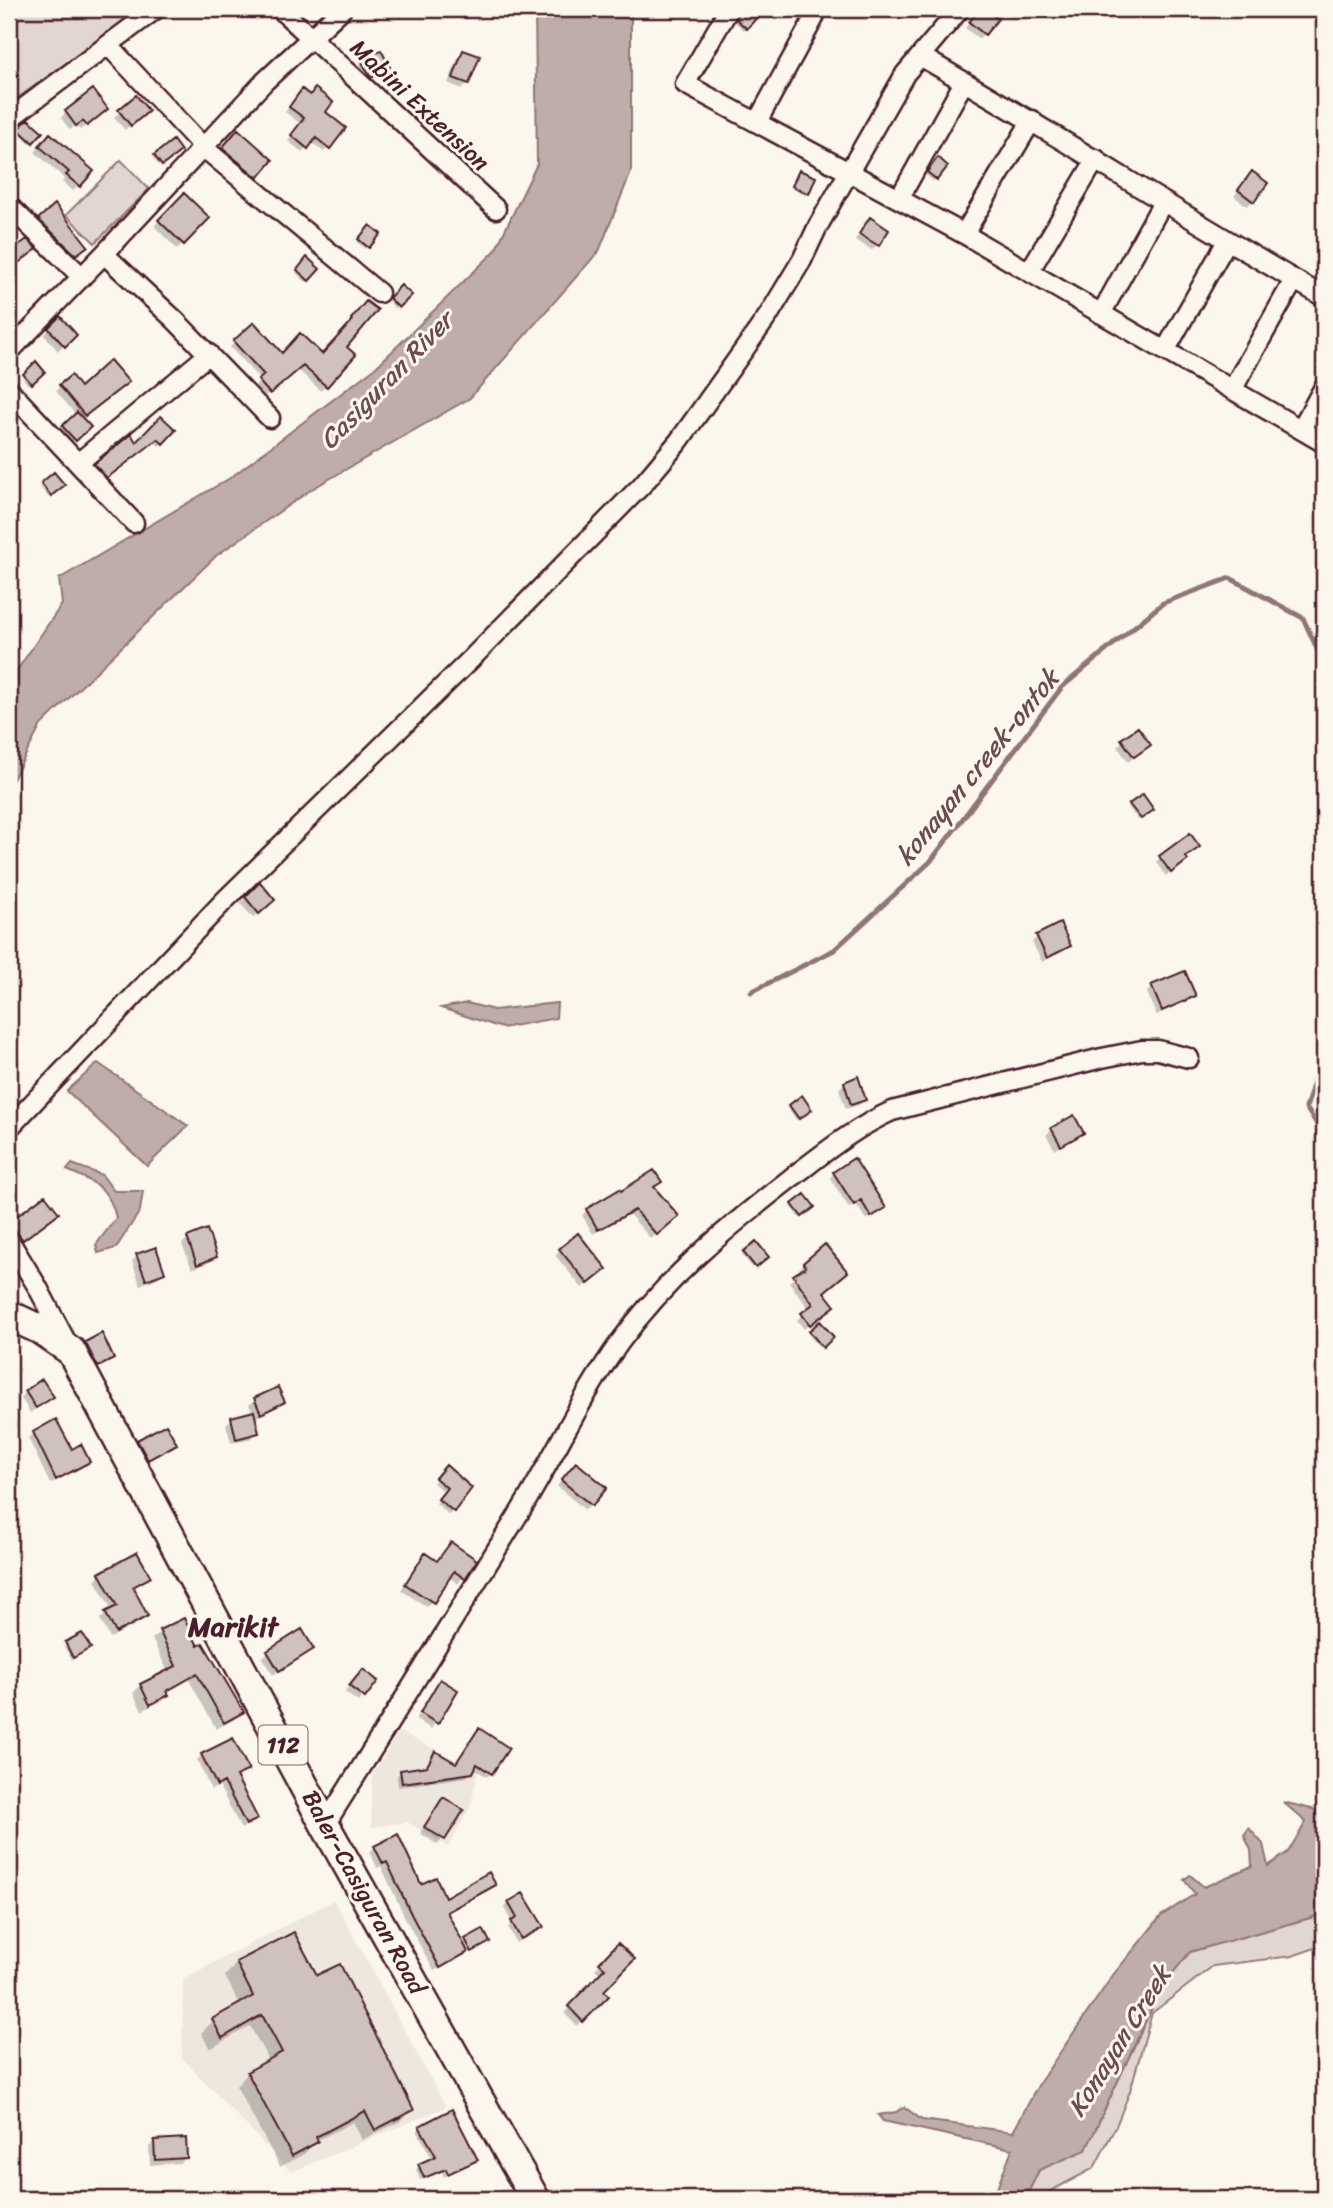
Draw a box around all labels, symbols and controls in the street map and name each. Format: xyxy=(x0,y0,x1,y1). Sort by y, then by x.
street label: Mabini Extension xyxy=(340,28,500,182)
water label: Casiguran River xyxy=(308,297,467,460)
water label: konayan creek-ontok xyxy=(882,656,1073,876)
district label: Marikit xyxy=(187,1602,280,1651)
road number: 112 xyxy=(258,1726,308,1764)
street label: Baler-Casiguran Road xyxy=(290,1782,439,2004)
water label: Konayan Creek xyxy=(1054,1954,1185,2126)

